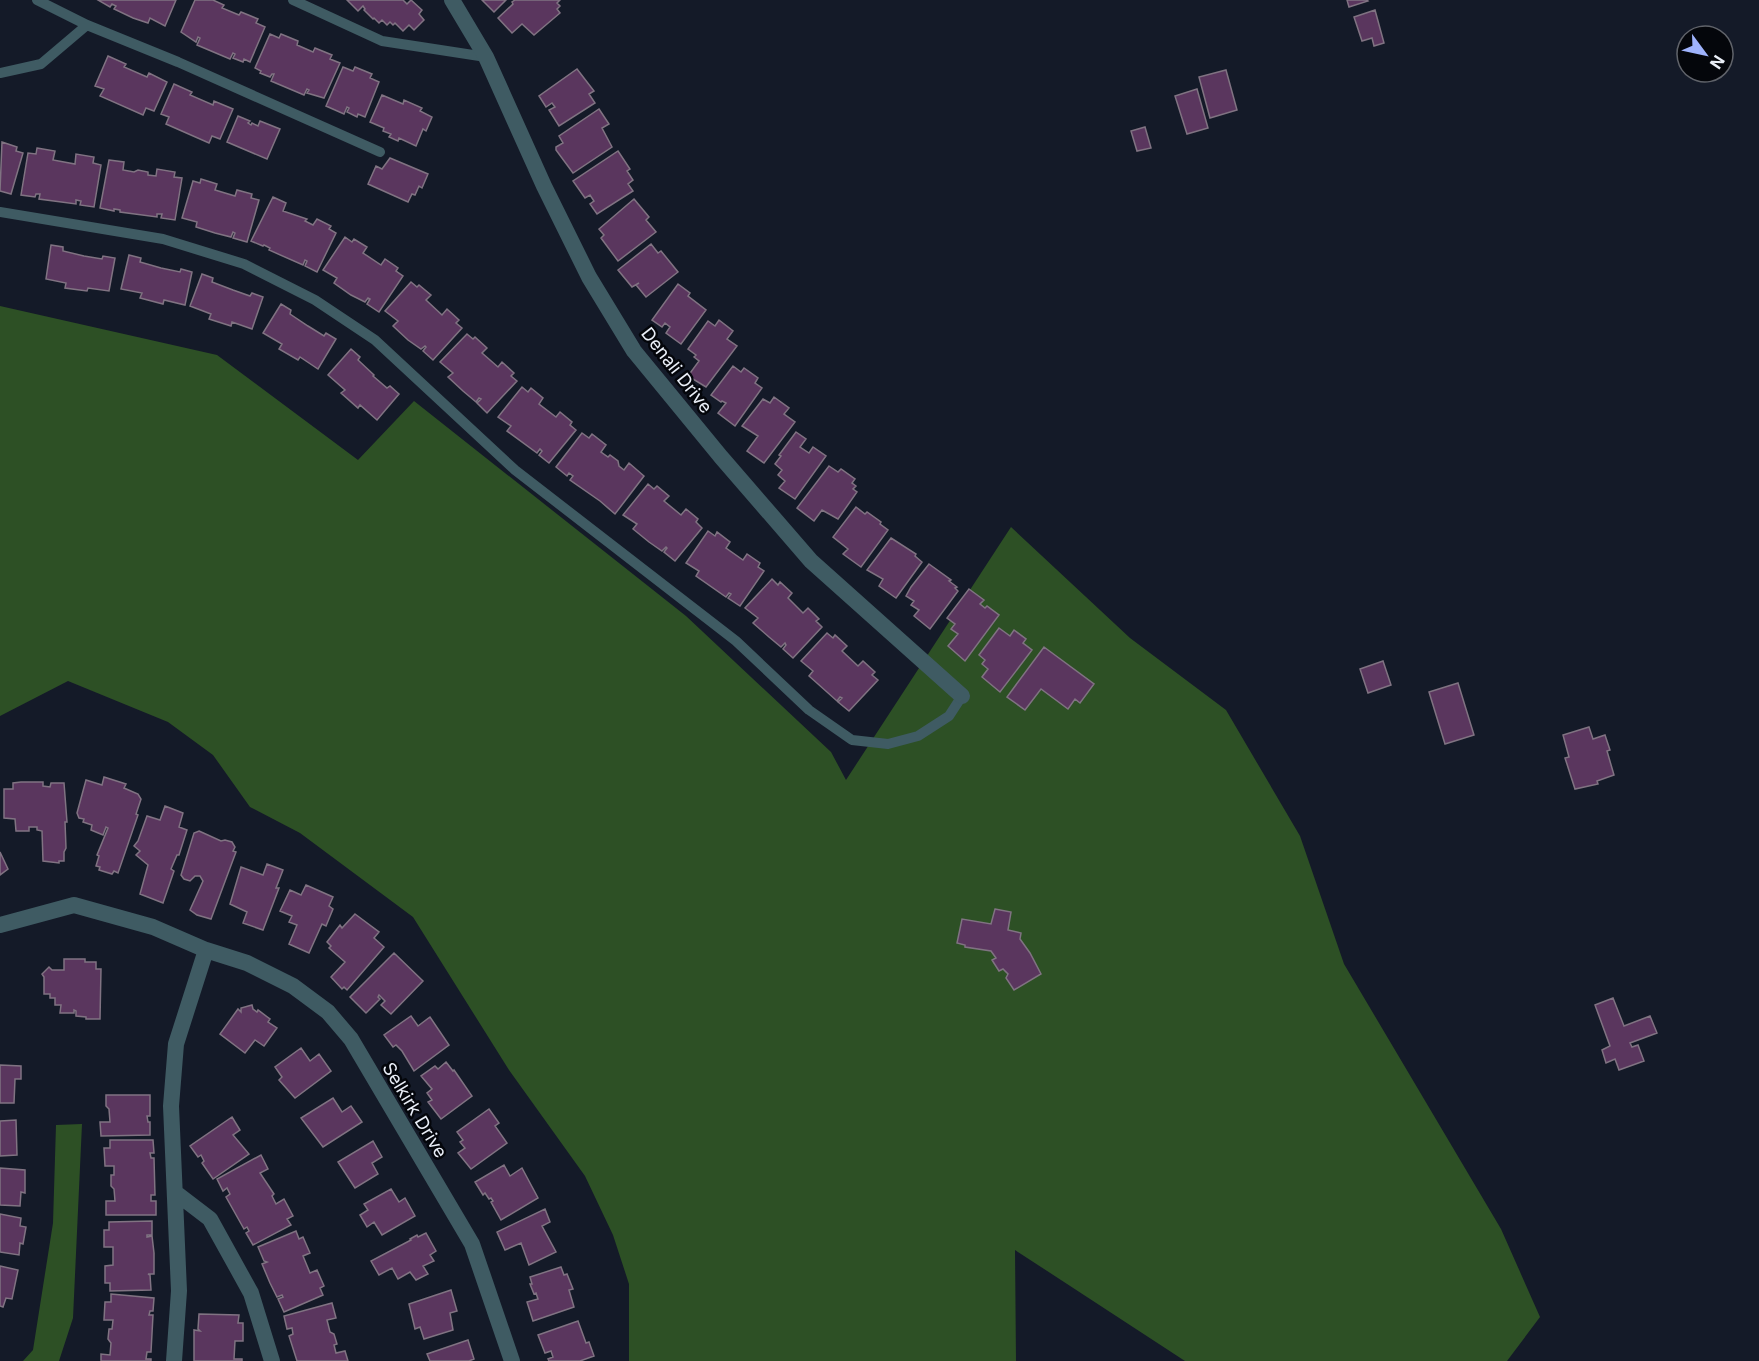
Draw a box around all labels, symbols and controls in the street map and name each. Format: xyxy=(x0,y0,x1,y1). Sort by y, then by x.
north arrow xyxy=(1675,24,1735,84)
text: N xyxy=(1706,52,1729,73)
street label: Denali Drive xyxy=(637,323,717,417)
street label: Selkirk Drive xyxy=(378,1059,452,1161)

